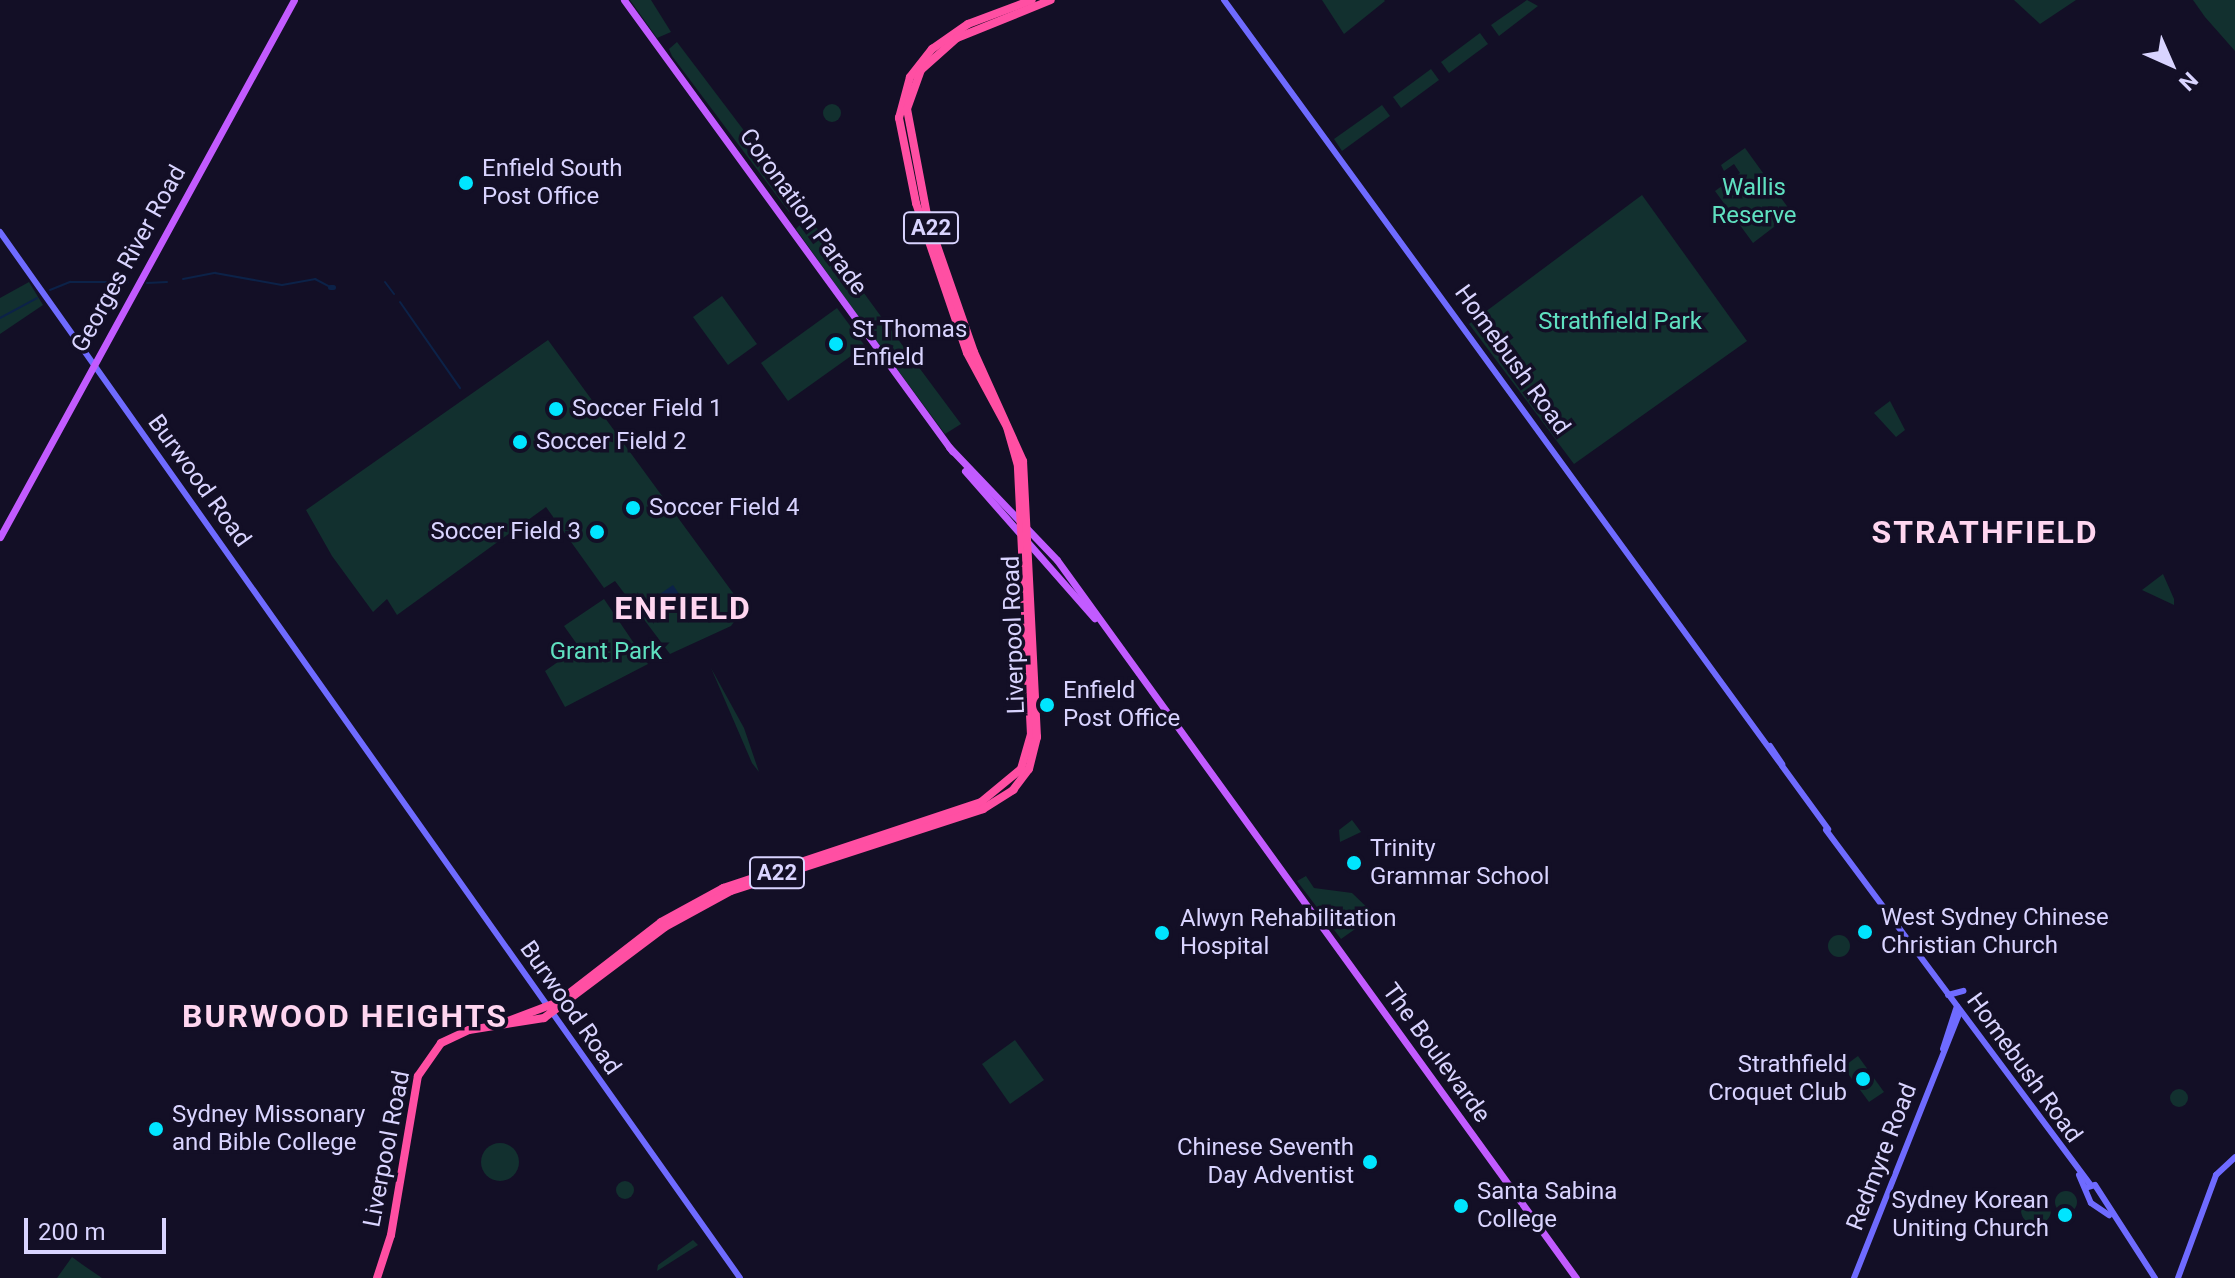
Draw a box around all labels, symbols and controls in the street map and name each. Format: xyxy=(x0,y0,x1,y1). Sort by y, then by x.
north arrow xyxy=(2131,24,2211,104)
text: N xyxy=(2174,67,2203,96)
street label: Coronation Parade xyxy=(733,123,873,301)
place label: Enfield South Post Office xyxy=(482,155,622,211)
street label: Georges River Road xyxy=(66,161,192,357)
marker: Enfield South Post Office xyxy=(457,174,475,192)
park label: Wallis Reserve xyxy=(1711,174,1797,230)
road number: A22 xyxy=(901,210,961,246)
street label: Homebush Road xyxy=(1448,280,1576,440)
park label: Strathfield Park xyxy=(1538,308,1702,336)
place label: St Thomas Enfield xyxy=(852,316,968,372)
marker: St Thomas Enfield xyxy=(827,335,845,353)
place label: Soccer Field 1 xyxy=(572,395,723,423)
marker: Soccer Field 1 xyxy=(547,400,565,418)
street label: Burwood Road xyxy=(141,409,257,553)
place label: Soccer Field 2 xyxy=(536,428,687,456)
marker: Soccer Field 2 xyxy=(511,433,529,451)
place label: Soccer Field 4 xyxy=(649,494,800,522)
marker: Soccer Field 4 xyxy=(624,499,642,517)
district label: STRATHFIELD xyxy=(1871,513,2099,551)
place label: Soccer Field 3 xyxy=(430,518,581,546)
marker: Soccer Field 3 xyxy=(588,523,606,541)
street label: Liverpool Road xyxy=(997,555,1031,715)
district label: ENFIELD xyxy=(614,589,752,627)
park label: Grant Park xyxy=(550,638,662,666)
place label: Enfield Post Office xyxy=(1063,677,1180,733)
marker: Enfield Post Office xyxy=(1038,696,1056,714)
place label: Trinity Grammar School xyxy=(1370,835,1550,891)
marker: Trinity Grammar School xyxy=(1345,854,1363,872)
road number: A22 xyxy=(747,855,807,891)
place label: West Sydney Chinese Christian Church xyxy=(1881,904,2109,960)
place label: Alwyn Rehabilitation Hospital xyxy=(1180,905,1396,961)
marker: Alwyn Rehabilitation Hospital xyxy=(1151,922,1173,944)
marker: West Sydney Chinese Christian Church xyxy=(1856,923,1874,941)
street label: Burwood Road xyxy=(513,936,627,1080)
street label: The Boulevarde xyxy=(1376,978,1496,1128)
street label: Homebush Road xyxy=(1960,988,2088,1148)
district label: BURWOOD HEIGHTS xyxy=(182,997,508,1035)
place label: Strathfield Croquet Club xyxy=(1708,1051,1847,1107)
street label: Liverpool Road xyxy=(358,1068,416,1230)
marker: Strathfield Croquet Club xyxy=(1854,1070,1872,1088)
street label: Redmyre Road xyxy=(1841,1079,1923,1235)
place label: Sydney Missonary and Bible College xyxy=(172,1101,365,1157)
marker: Sydney Missonary and Bible College xyxy=(147,1120,165,1138)
place label: Chinese Seventh Day Adventist xyxy=(1177,1134,1354,1190)
marker: Chinese Seventh Day Adventist xyxy=(1361,1153,1379,1171)
place label: Santa Sabina College xyxy=(1477,1178,1617,1234)
place label: Sydney Korean Uniting Church xyxy=(1892,1187,2049,1243)
marker: Santa Sabina College xyxy=(1452,1197,1470,1215)
scale bar xyxy=(28,1202,170,1252)
marker: Sydney Korean Uniting Church xyxy=(2056,1206,2074,1224)
text: 200 m xyxy=(38,1218,105,1246)

